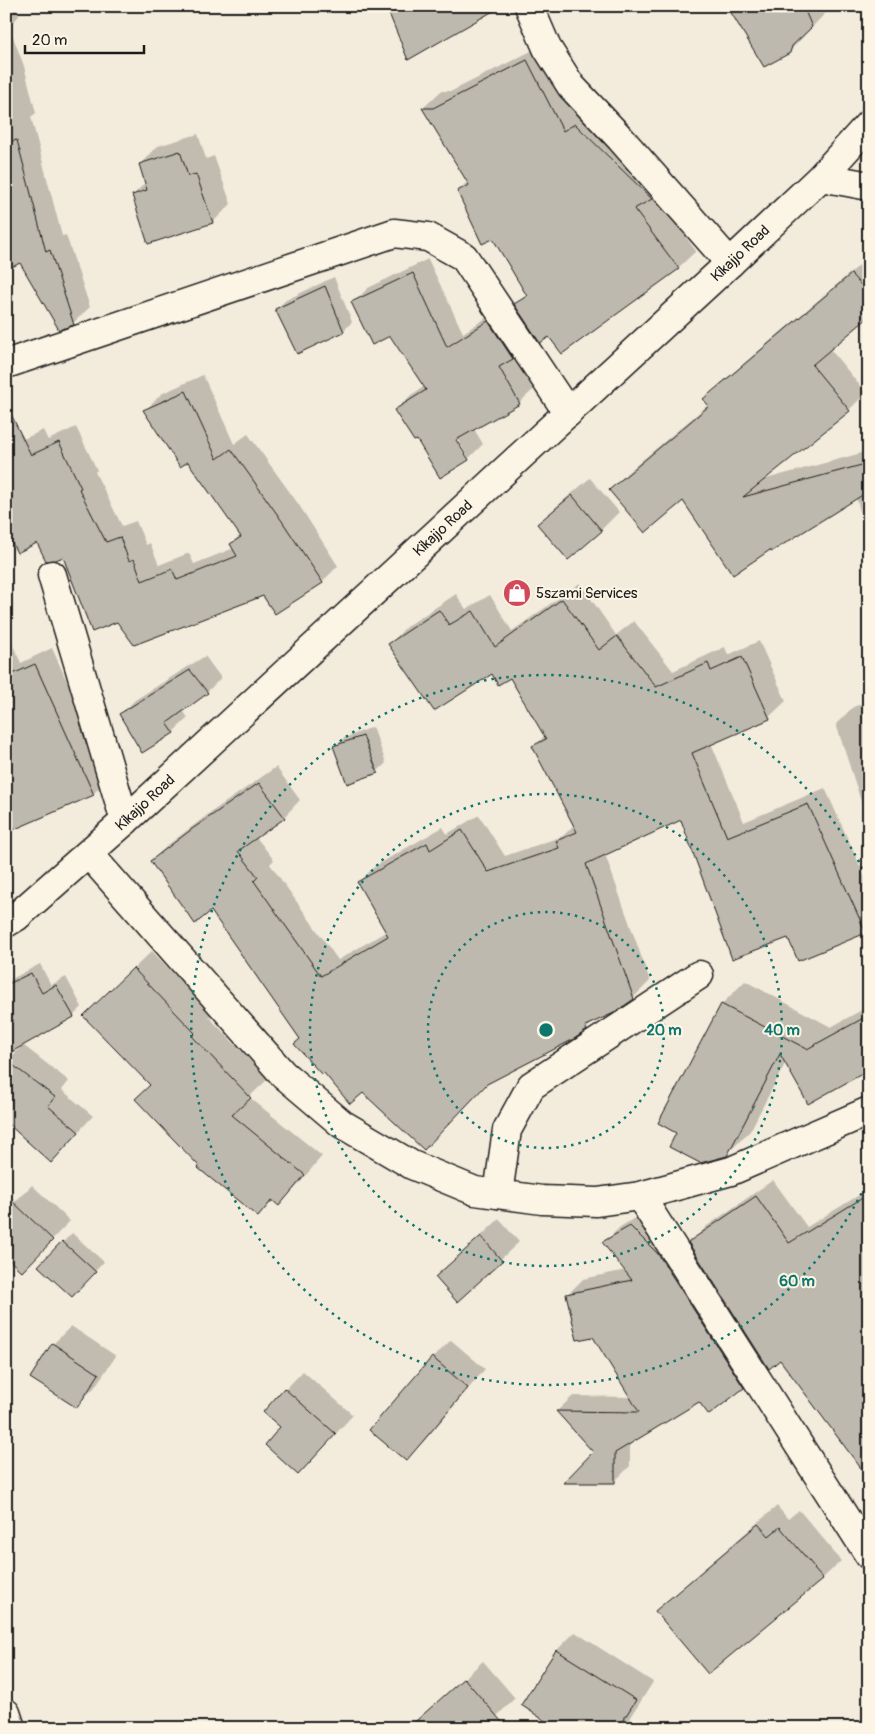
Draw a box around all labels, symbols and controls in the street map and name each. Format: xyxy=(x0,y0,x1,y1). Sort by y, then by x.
scale bar xyxy=(25,22,144,54)
text: 20 m xyxy=(32,31,67,50)
street label: Kikajjo Road xyxy=(707,221,774,286)
street label: Kikajjo Road xyxy=(409,496,477,561)
shop icon: 5szami Services xyxy=(502,578,532,608)
place label: 5szami Services xyxy=(536,584,638,603)
street label: Kikajjo Road xyxy=(112,771,179,835)
centre of rings xyxy=(537,1021,555,1039)
text: 20 m xyxy=(646,1021,682,1040)
text: 40 m xyxy=(764,1021,800,1040)
text: 60 m xyxy=(779,1272,815,1291)

